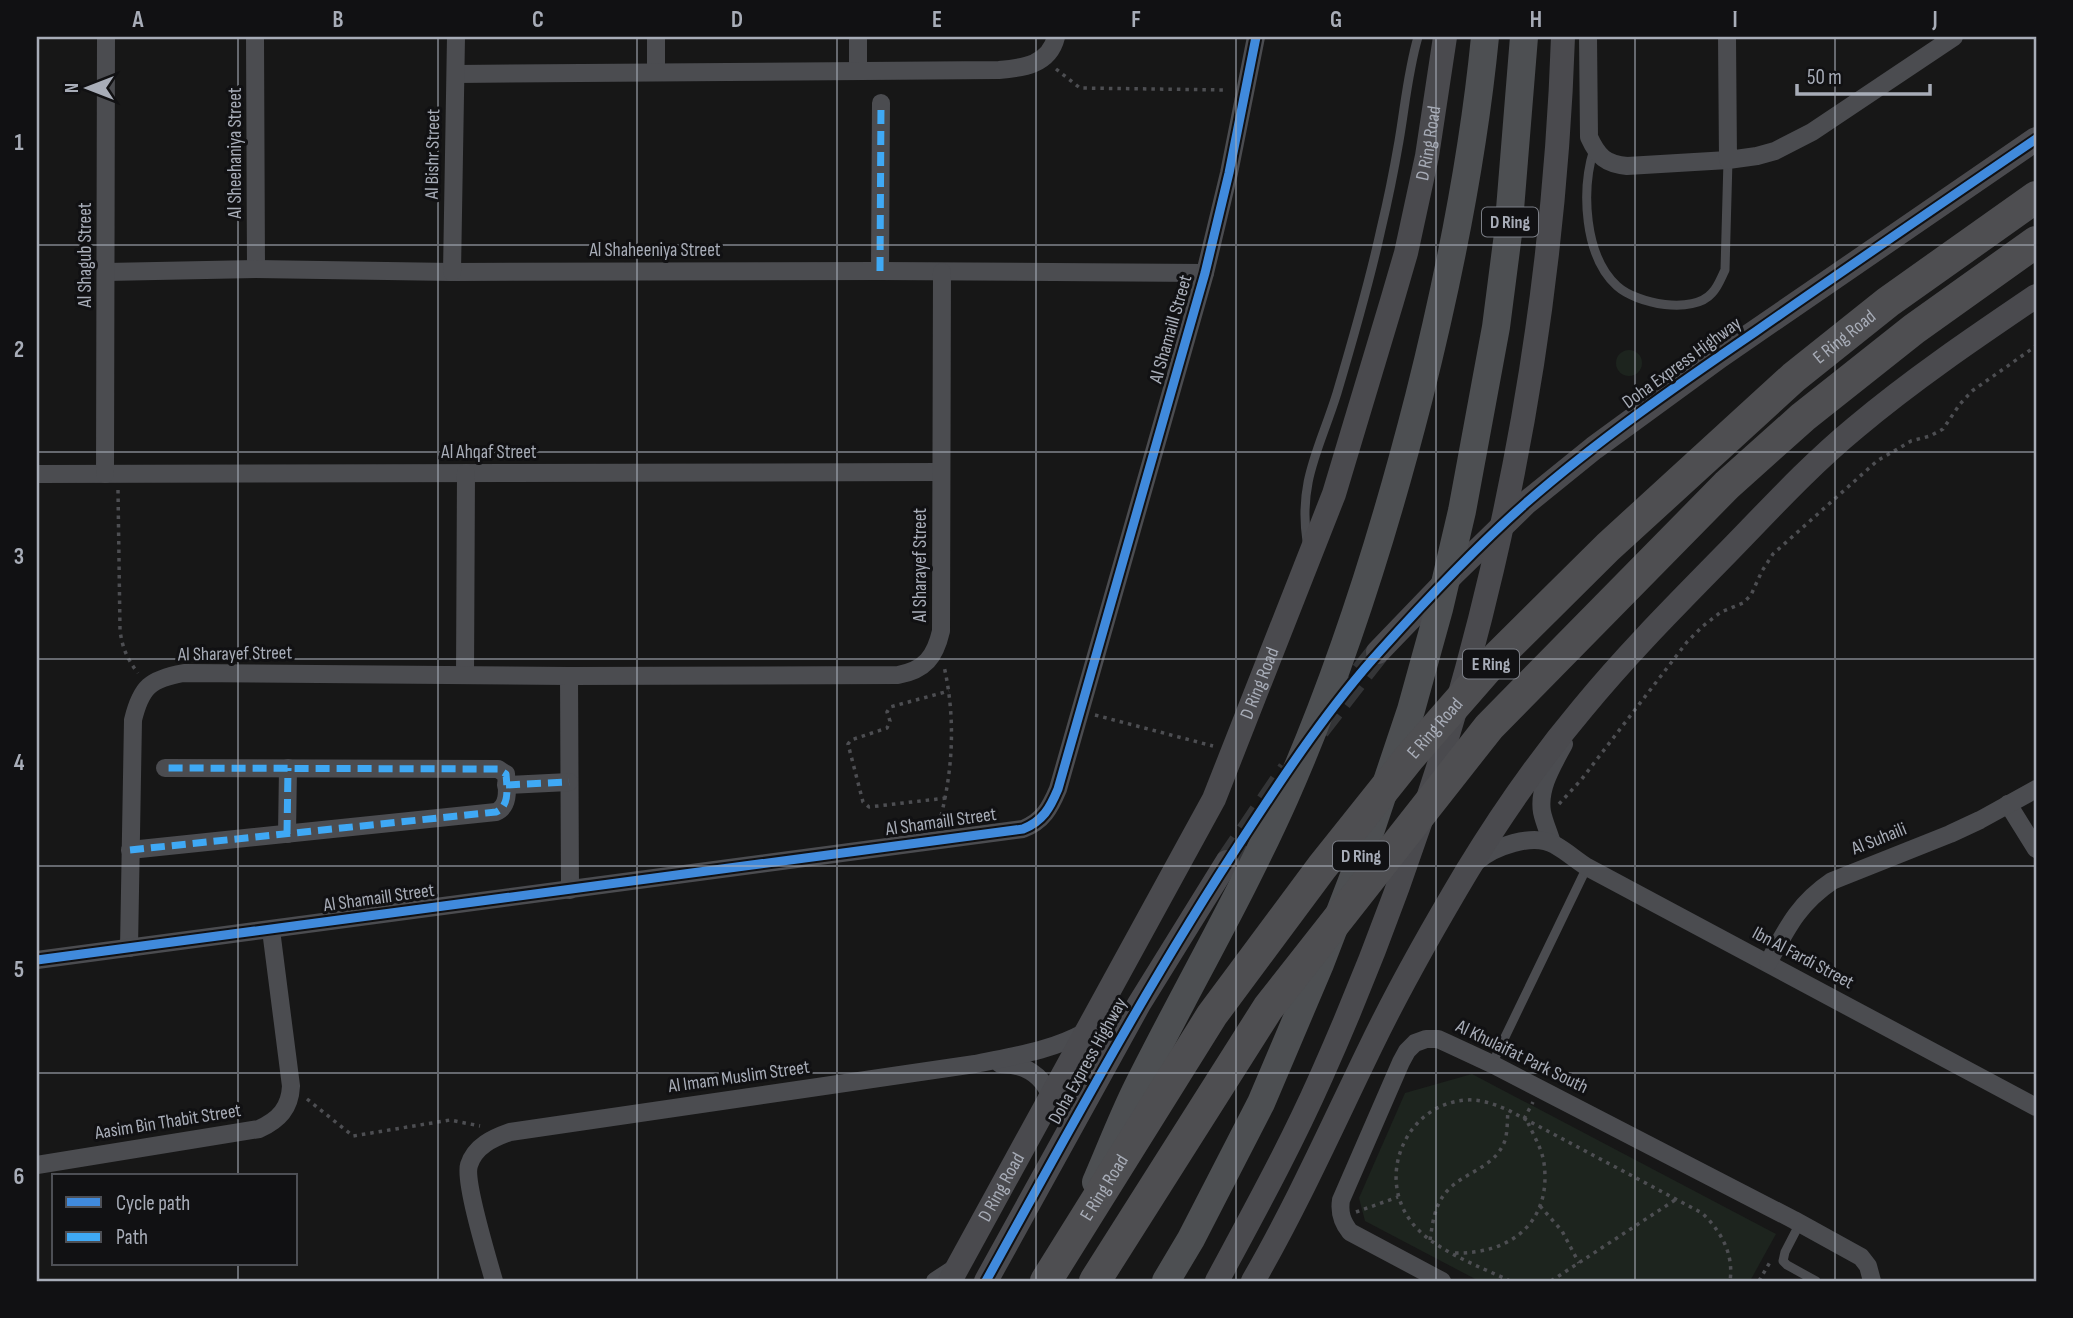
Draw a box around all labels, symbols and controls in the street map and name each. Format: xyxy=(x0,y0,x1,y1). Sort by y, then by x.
text: A xyxy=(132,6,145,34)
text: B xyxy=(333,6,344,34)
text: C xyxy=(532,6,544,34)
text: D xyxy=(731,6,743,34)
text: E xyxy=(932,6,942,34)
text: F xyxy=(1131,6,1141,34)
text: G xyxy=(1330,6,1342,34)
text: H xyxy=(1530,6,1542,34)
text: I xyxy=(1732,6,1738,34)
text: J xyxy=(1931,6,1938,34)
north arrow xyxy=(52,52,122,122)
scale bar xyxy=(1797,52,1930,96)
text: 50 m xyxy=(1807,65,1842,90)
text: N xyxy=(61,83,84,93)
street label: Al Sheehaniya Street xyxy=(224,87,247,220)
street label: D Ring Road xyxy=(1411,104,1446,183)
street label: Al Bishr Street xyxy=(421,108,445,200)
text: 1 xyxy=(14,129,24,157)
street label: Al Shagub Street xyxy=(74,202,97,309)
road number: D Ring xyxy=(1482,208,1538,236)
street label: Al Shaheeniya Street xyxy=(588,239,721,262)
street label: Al Shamaill Street xyxy=(1144,272,1198,387)
street label: E Ring Road xyxy=(1808,305,1880,369)
street label: Doha Express Highway xyxy=(1618,312,1747,414)
text: 2 xyxy=(14,336,24,364)
street label: Al Ahqaf Street xyxy=(440,441,537,464)
street label: Al Sharayef Street xyxy=(909,508,932,623)
text: 3 xyxy=(14,543,24,571)
street label: Al Sharayef Street xyxy=(177,642,293,667)
street label: D Ring Road xyxy=(1235,644,1284,722)
road number: E Ring xyxy=(1463,650,1519,678)
street label: E Ring Road xyxy=(1402,693,1468,763)
text: 4 xyxy=(14,749,25,777)
street label: Al Shamaill Street xyxy=(883,803,998,841)
street label: Al Suhaili xyxy=(1847,818,1910,861)
road number: D Ring xyxy=(1333,842,1389,870)
street label: Al Shamaill Street xyxy=(321,879,436,917)
street label: Ibn Al Fardi Street xyxy=(1748,922,1858,994)
text: 5 xyxy=(14,956,24,984)
street label: Doha Express Highway xyxy=(1044,993,1133,1128)
street label: Al Khulaifat Park South xyxy=(1451,1015,1592,1099)
street label: Al Imam Muslim Street xyxy=(666,1056,811,1098)
street label: Aasim Bin Thabit Street xyxy=(92,1099,243,1145)
street label: D Ring Road xyxy=(973,1149,1030,1226)
street label: E Ring Road xyxy=(1075,1150,1133,1225)
text: 6 xyxy=(14,1163,24,1191)
legend xyxy=(52,1174,298,1266)
text: Cycle path xyxy=(116,1191,190,1216)
text: Path xyxy=(116,1225,148,1250)

